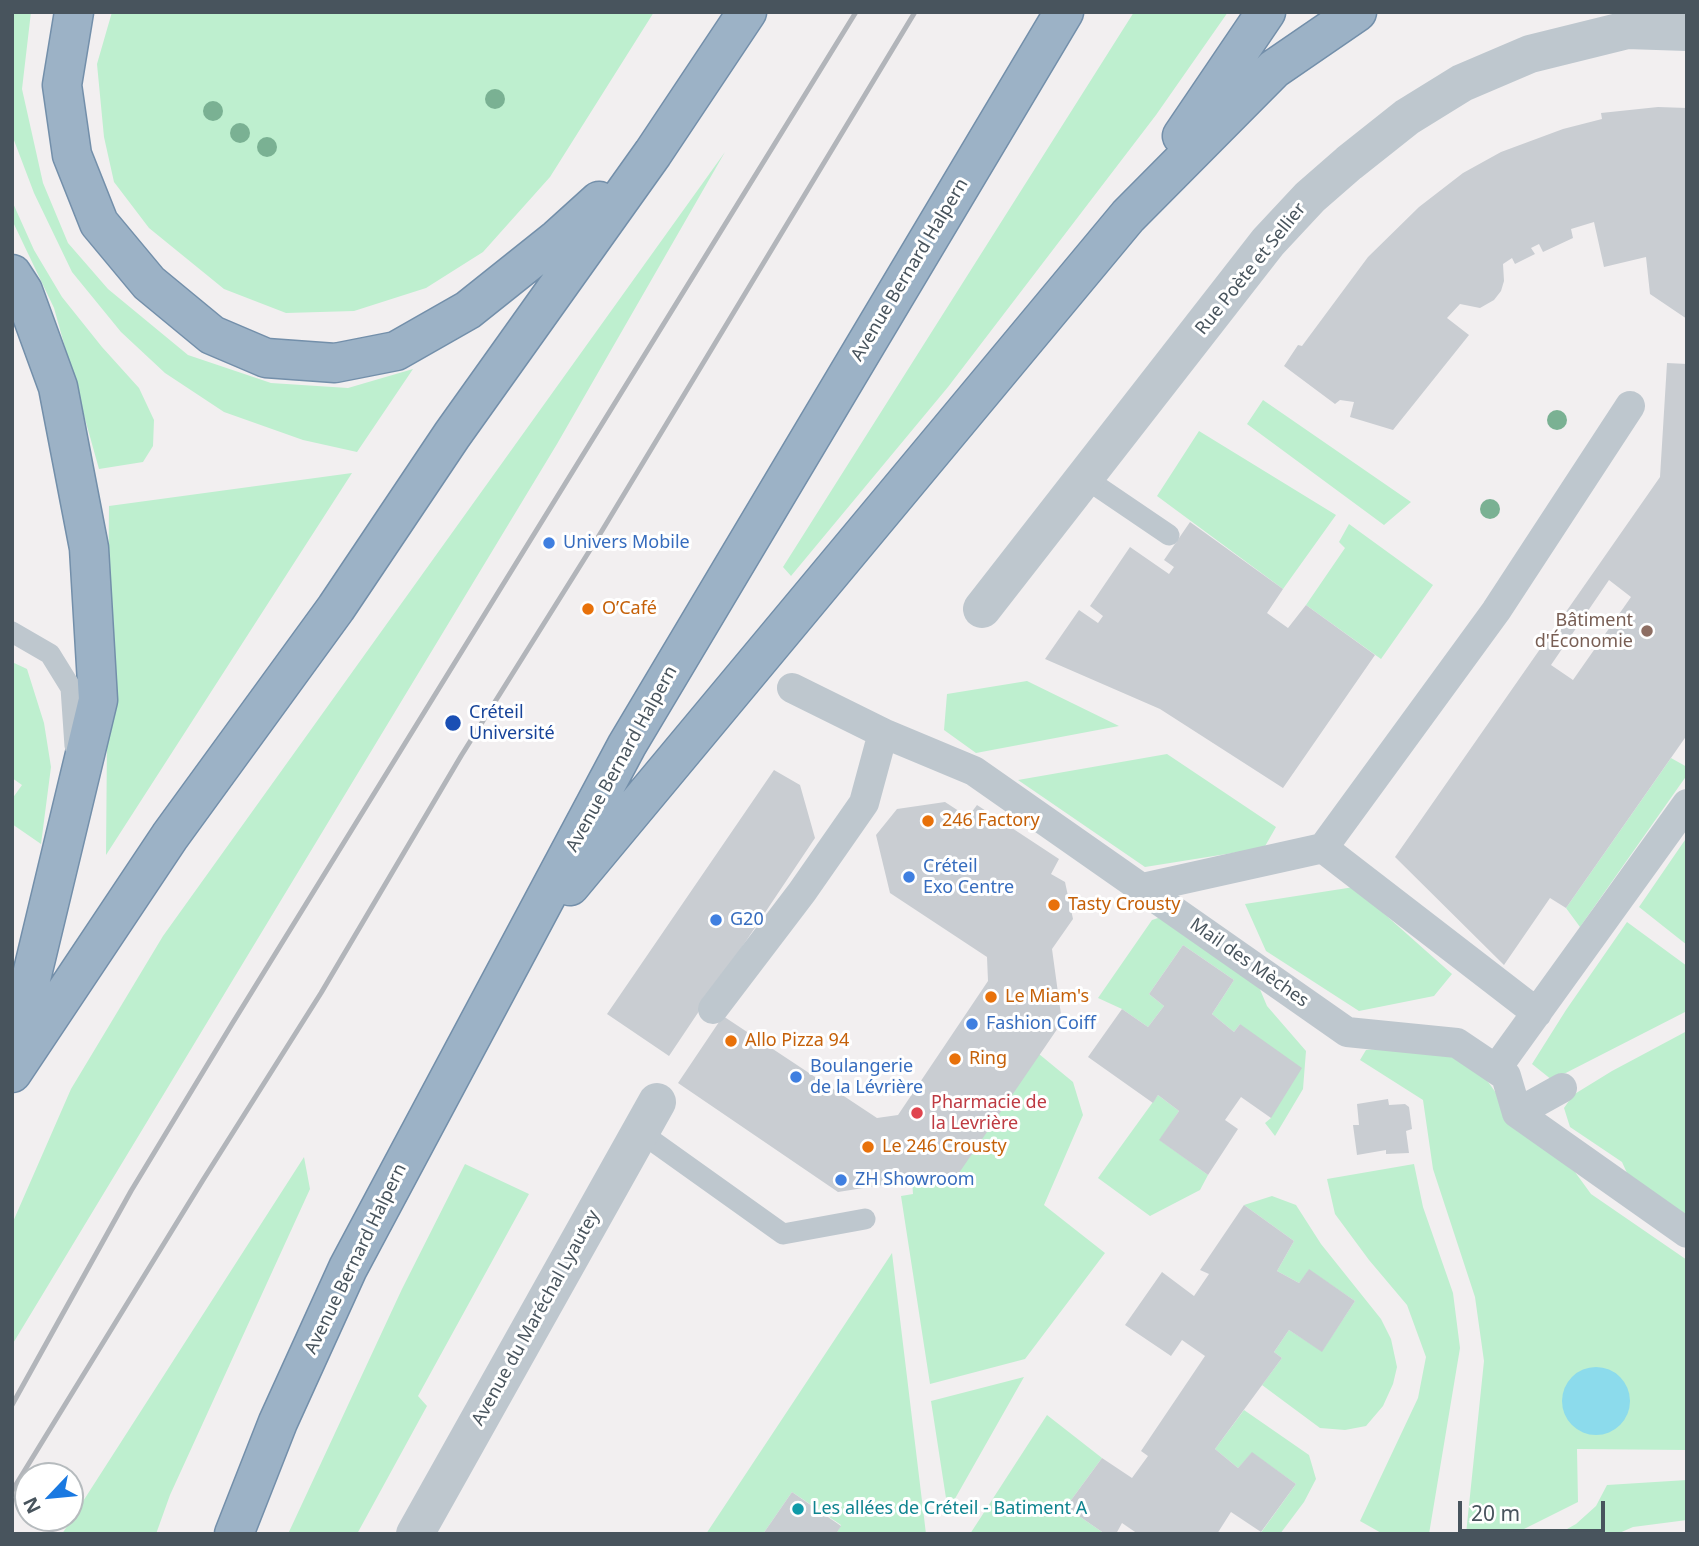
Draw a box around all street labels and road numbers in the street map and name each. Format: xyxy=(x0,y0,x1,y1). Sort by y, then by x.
street label: Avenue Bernard Halpern xyxy=(847,175,973,365)
street label: Rue Poète et Sellier xyxy=(1191,199,1311,339)
street label: Avenue Bernard Halpern xyxy=(562,662,682,856)
street label: Mail des Mèches xyxy=(1185,914,1313,1012)
street label: Avenue Bernard Halpern xyxy=(300,1160,412,1358)
street label: Avenue du Maréchal Lyautey xyxy=(468,1207,604,1429)

